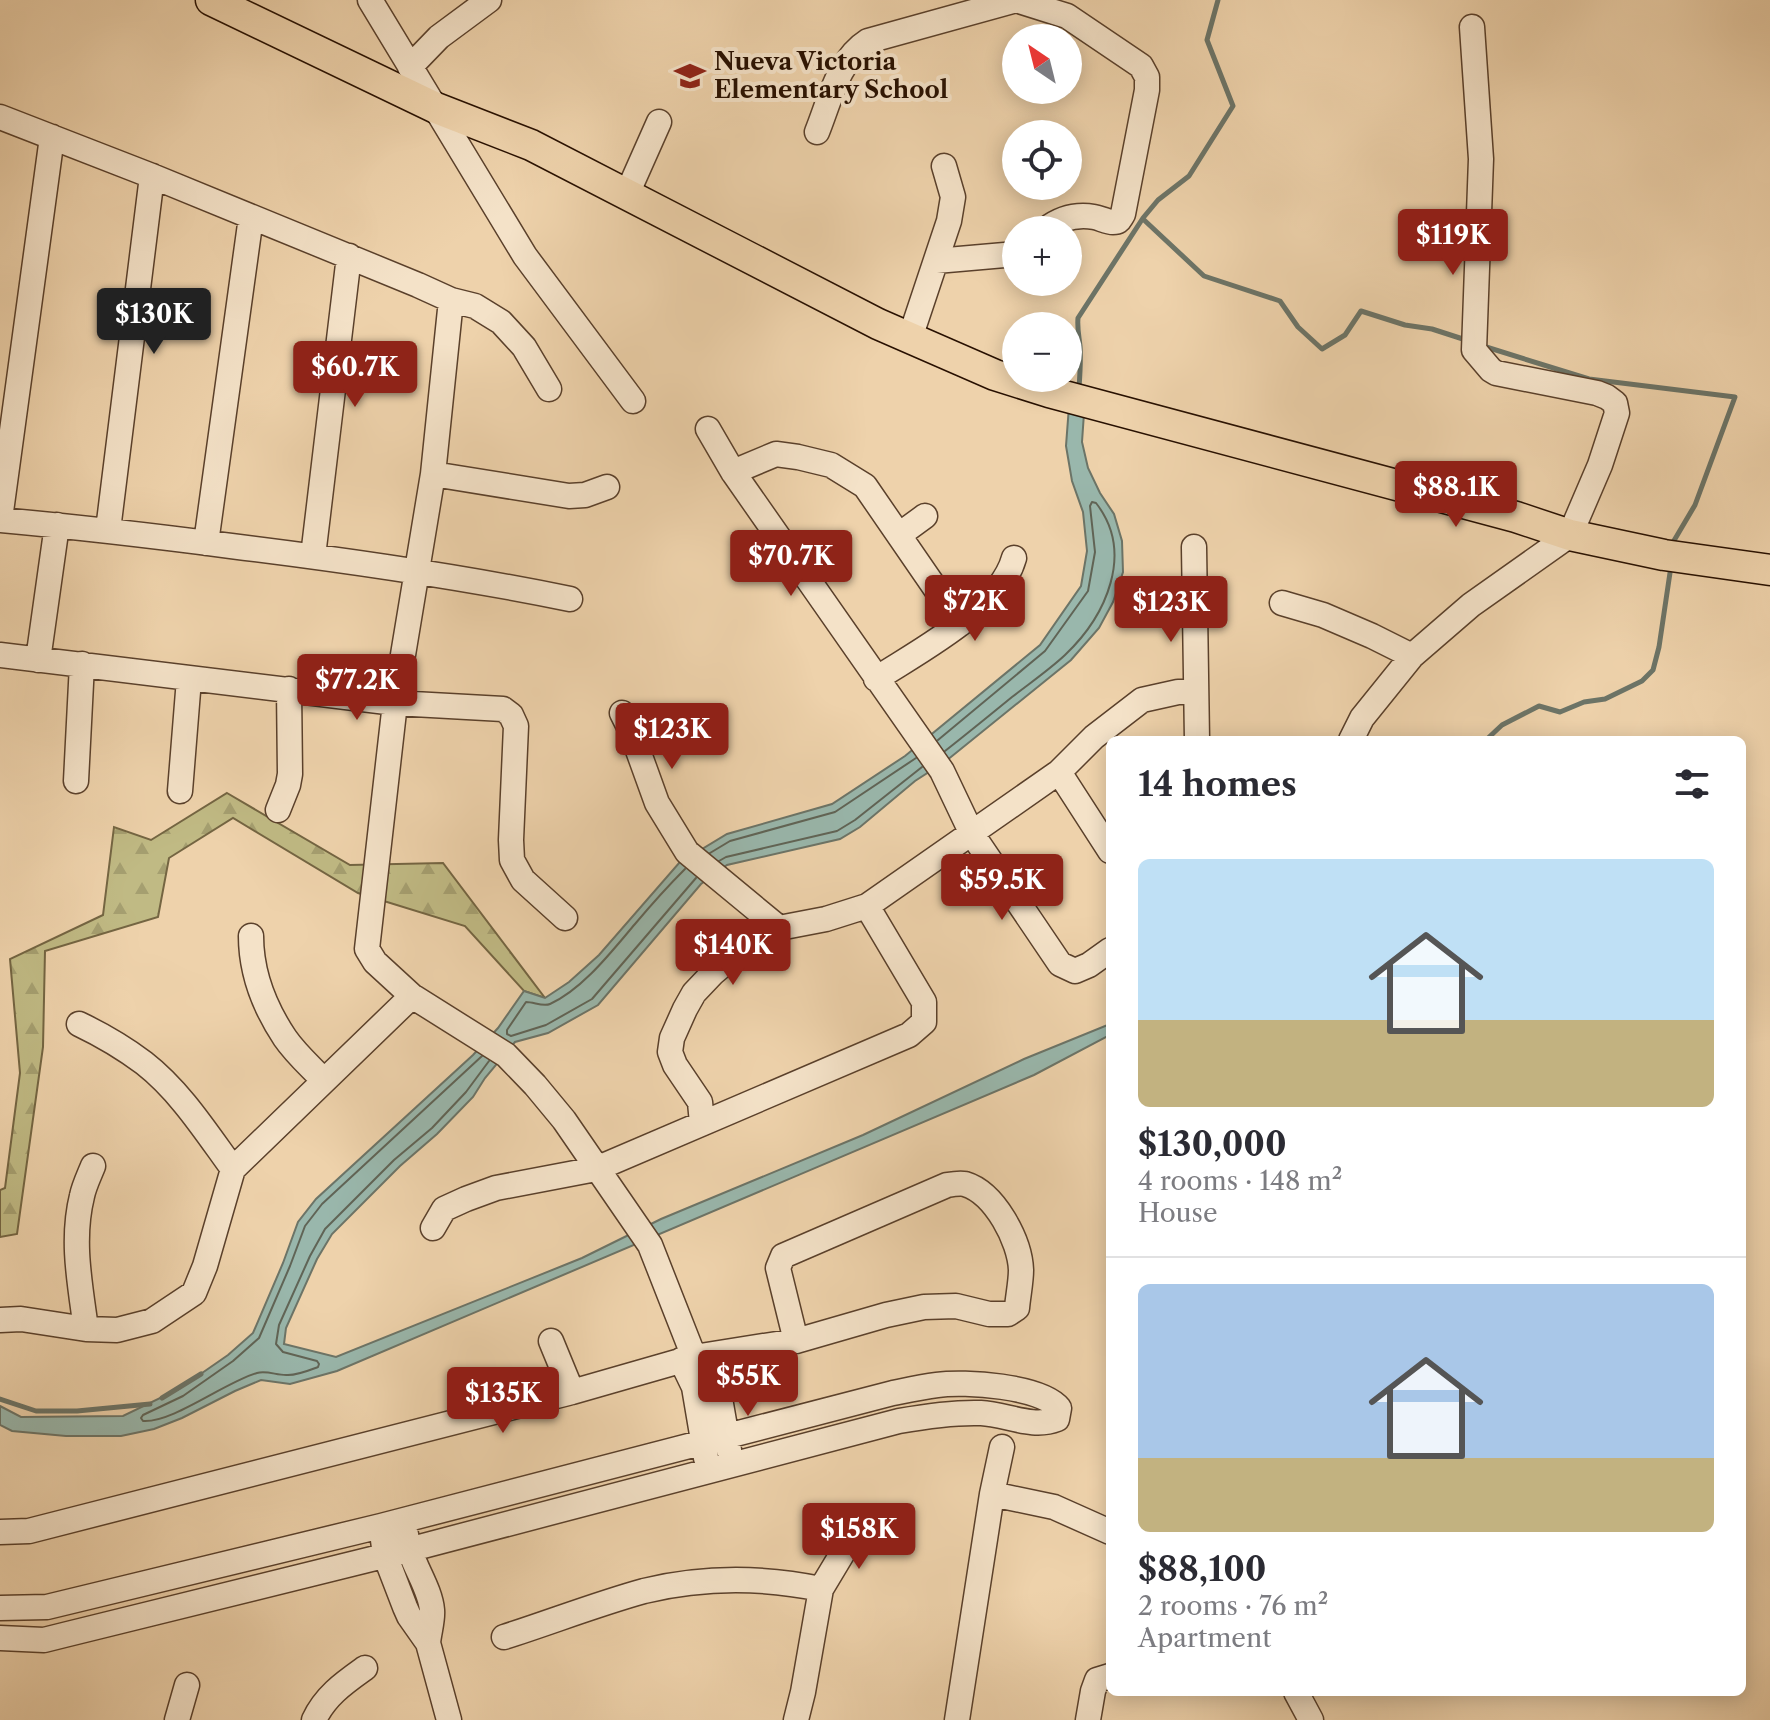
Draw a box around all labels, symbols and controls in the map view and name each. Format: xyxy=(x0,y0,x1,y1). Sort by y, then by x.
north arrow xyxy=(1002,24,1082,104)
map controls xyxy=(1002,24,1082,392)
place label: Nueva Victoria Elementary School xyxy=(714,47,948,104)
school or university icon: Nueva Victoria Elementary School xyxy=(673,59,707,93)
button: locate xyxy=(1002,120,1082,200)
pin: $119K xyxy=(1397,209,1509,277)
button: + xyxy=(1002,216,1082,296)
text: $119K xyxy=(1416,219,1490,251)
pin: $130K xyxy=(98,288,210,356)
text: $130K xyxy=(115,298,193,330)
button: − xyxy=(1002,312,1082,392)
pin: $60.7K xyxy=(290,341,420,409)
text: $60.7K xyxy=(311,351,399,383)
pin: $88.1K xyxy=(1391,461,1521,529)
text: $88.1K xyxy=(1413,471,1499,503)
pin: $70.7K xyxy=(726,530,856,598)
text: $70.7K xyxy=(748,540,834,572)
pin: $72K xyxy=(928,575,1022,643)
pin: $123K xyxy=(1115,576,1227,644)
text: $72K xyxy=(943,585,1007,617)
text: $123K xyxy=(1132,586,1210,618)
pin: $77.2K xyxy=(292,654,422,722)
text: $77.2K xyxy=(315,664,399,696)
pin: $123K xyxy=(616,703,728,771)
text: $123K xyxy=(633,713,711,745)
icon: filters xyxy=(1670,762,1714,806)
text: 14 homes xyxy=(1138,763,1297,805)
pin: $59.5K xyxy=(937,854,1067,922)
text: $59.5K xyxy=(959,864,1045,896)
icon: home xyxy=(1354,911,1498,1055)
pin: $140K xyxy=(677,919,789,987)
text: $140K xyxy=(694,929,772,961)
text: $130,000 xyxy=(1138,1123,1287,1165)
text: 4 rooms · 148 m² xyxy=(1138,1165,1342,1197)
text: House xyxy=(1138,1197,1218,1229)
icon: home xyxy=(1354,1336,1498,1480)
pin: $55K xyxy=(701,1350,795,1418)
text: $55K xyxy=(716,1360,780,1392)
pin: $135K xyxy=(447,1367,559,1435)
text: $135K xyxy=(465,1377,541,1409)
pin: $158K xyxy=(803,1503,915,1571)
text: $158K xyxy=(820,1513,898,1545)
text: $88,100 xyxy=(1138,1548,1267,1590)
text: 2 rooms · 76 m² xyxy=(1138,1590,1328,1622)
text: Apartment xyxy=(1138,1622,1271,1654)

